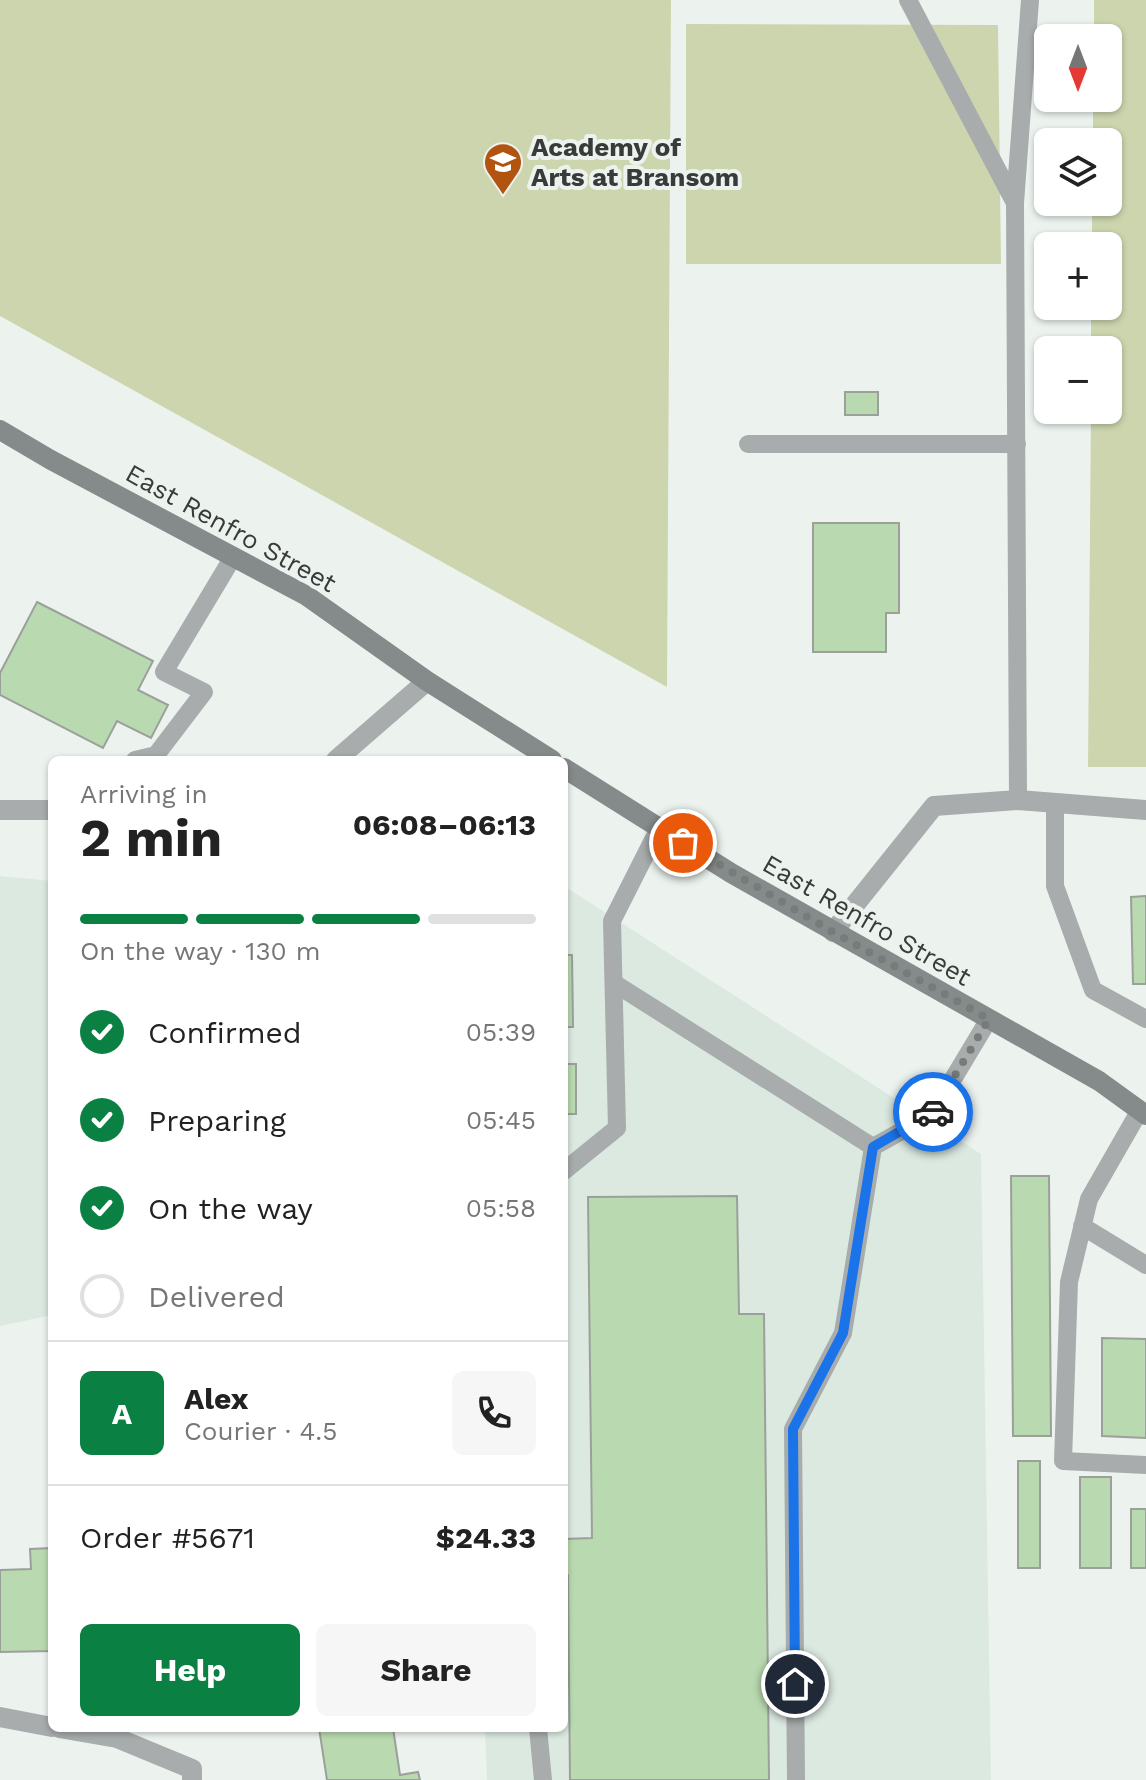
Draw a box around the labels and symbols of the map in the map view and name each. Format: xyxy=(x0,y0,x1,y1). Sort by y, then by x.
north arrow xyxy=(1034,24,1122,112)
place label: Academy of Arts at Bransom xyxy=(531,132,739,192)
school or university icon: Academy of Arts at Bransom xyxy=(482,141,524,196)
street label: East Renfro Street xyxy=(121,458,341,598)
pin xyxy=(649,809,717,877)
street label: East Renfro Street xyxy=(757,848,977,992)
courier xyxy=(893,1072,973,1152)
pin xyxy=(761,1650,829,1718)

